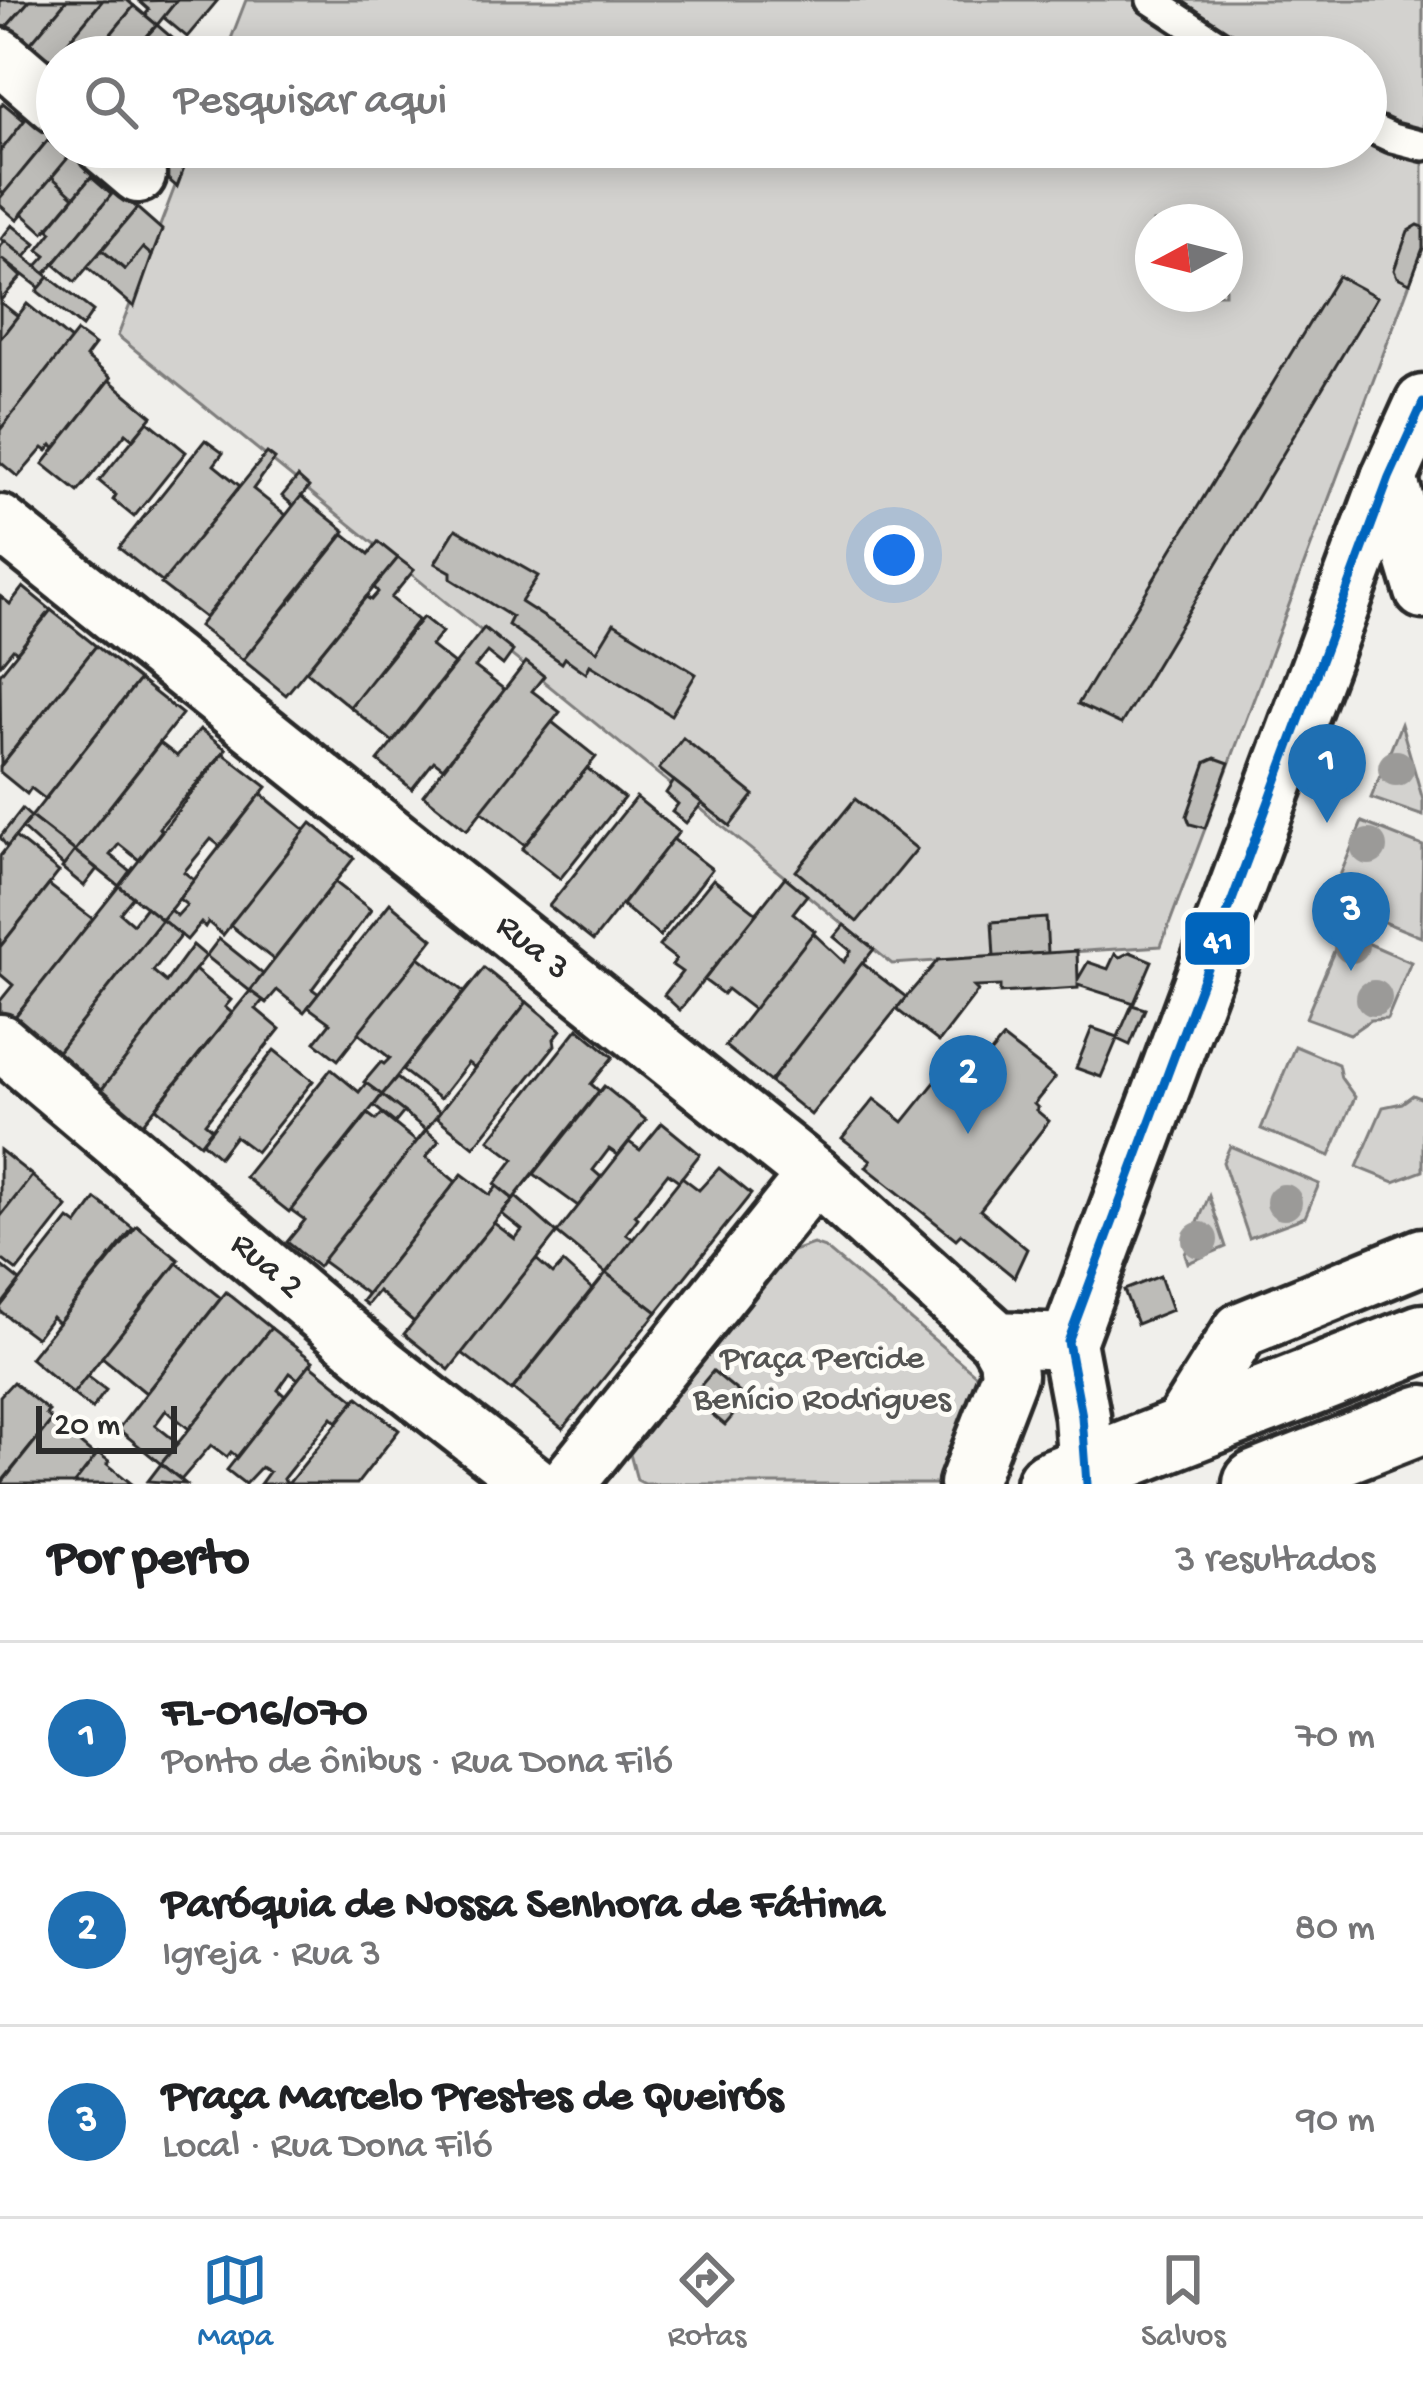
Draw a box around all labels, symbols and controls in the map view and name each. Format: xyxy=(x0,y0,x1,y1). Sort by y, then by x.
search box xyxy=(36,36,1387,168)
icon: search xyxy=(78,69,144,135)
text: Pesquisar aqui xyxy=(174,76,447,129)
north arrow xyxy=(1135,204,1243,312)
your location xyxy=(864,525,924,585)
pin: 1 xyxy=(1288,724,1366,823)
pin: 3 xyxy=(1312,872,1390,971)
street label: Rua 3 xyxy=(486,906,578,991)
line badge: 41 xyxy=(1183,910,1252,967)
text: 41 xyxy=(1203,925,1232,963)
pin: 2 xyxy=(929,1035,1007,1134)
street label: Rua 2 xyxy=(220,1224,311,1310)
park label: Praça Percide Benício Rodrigues xyxy=(692,1339,953,1423)
scale bar xyxy=(36,1400,177,1453)
text: 20 m xyxy=(54,1408,120,1446)
text: Por perto xyxy=(48,1532,250,1592)
text: 3 resultados xyxy=(1175,1539,1375,1585)
text: FL-016/070 xyxy=(162,1688,368,1741)
text: 1 xyxy=(79,1715,95,1761)
text: 70 m xyxy=(1296,1715,1375,1761)
text: Ponto de ônibus · Rua Dona Filó xyxy=(162,1741,673,1787)
text: Paróquia de Nossa Senhora de Fátima xyxy=(162,1880,884,1933)
text: 2 xyxy=(77,1907,97,1953)
text: 80 m xyxy=(1295,1907,1375,1953)
text: Igreja · Rua 3 xyxy=(162,1933,381,1979)
text: Praça Marcelo Prestes de Queirós xyxy=(162,2072,783,2125)
text: 3 xyxy=(77,2099,97,2145)
text: 90 m xyxy=(1296,2099,1375,2145)
text: Local · Rua Dona Filó xyxy=(162,2125,493,2171)
tab: Mapa xyxy=(197,2247,273,2357)
tab: Rotas xyxy=(668,2247,746,2357)
tab: Salvos xyxy=(1141,2247,1226,2357)

